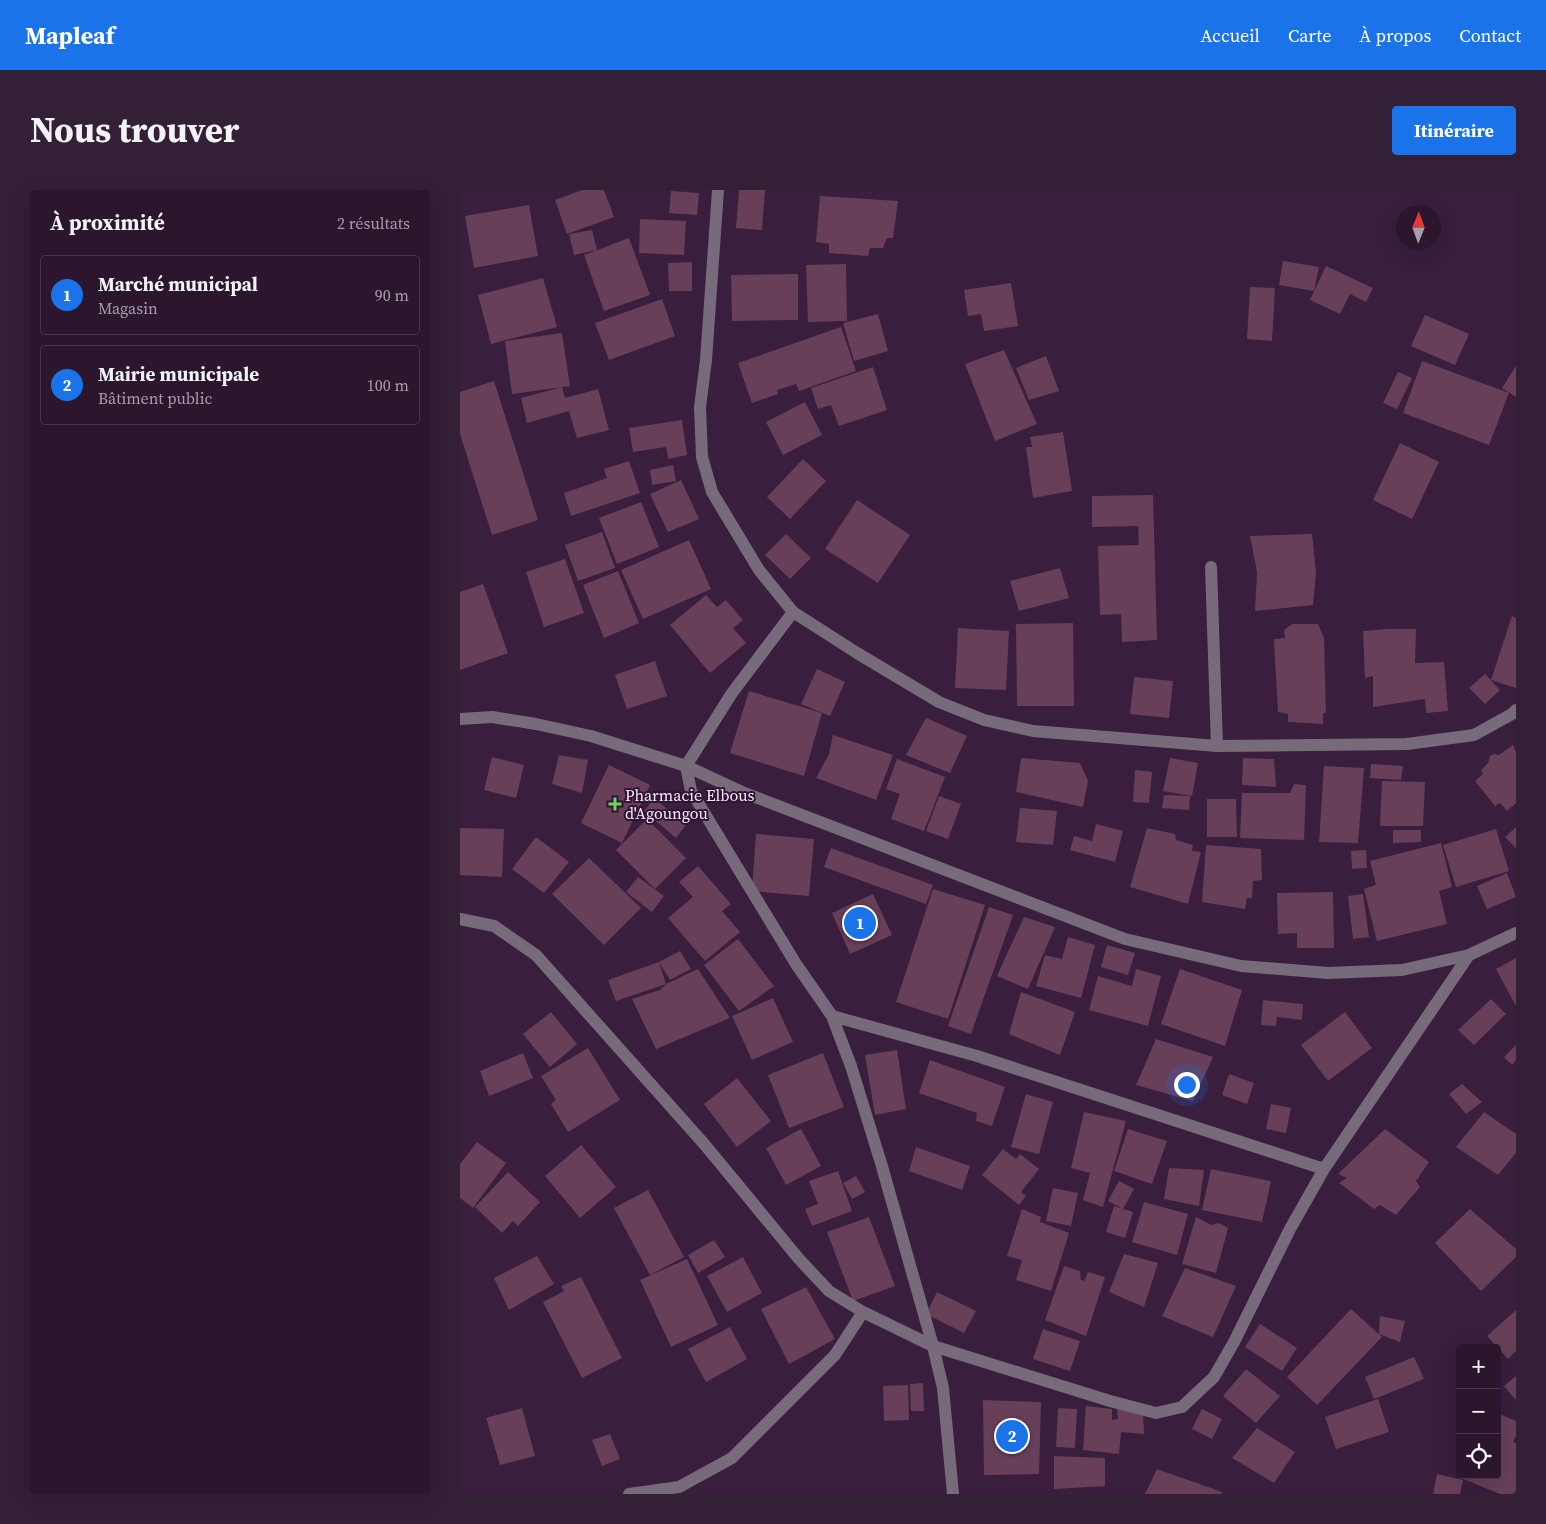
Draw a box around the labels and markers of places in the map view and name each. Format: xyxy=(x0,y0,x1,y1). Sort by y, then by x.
place label: Pharmacie Elbous d'Agoungou xyxy=(625,784,754,824)
marker: Pharmacie Elbous d'Agoungou xyxy=(609,798,621,810)
pin: 1 xyxy=(844,904,876,942)
pin: 2 xyxy=(996,1417,1028,1455)

